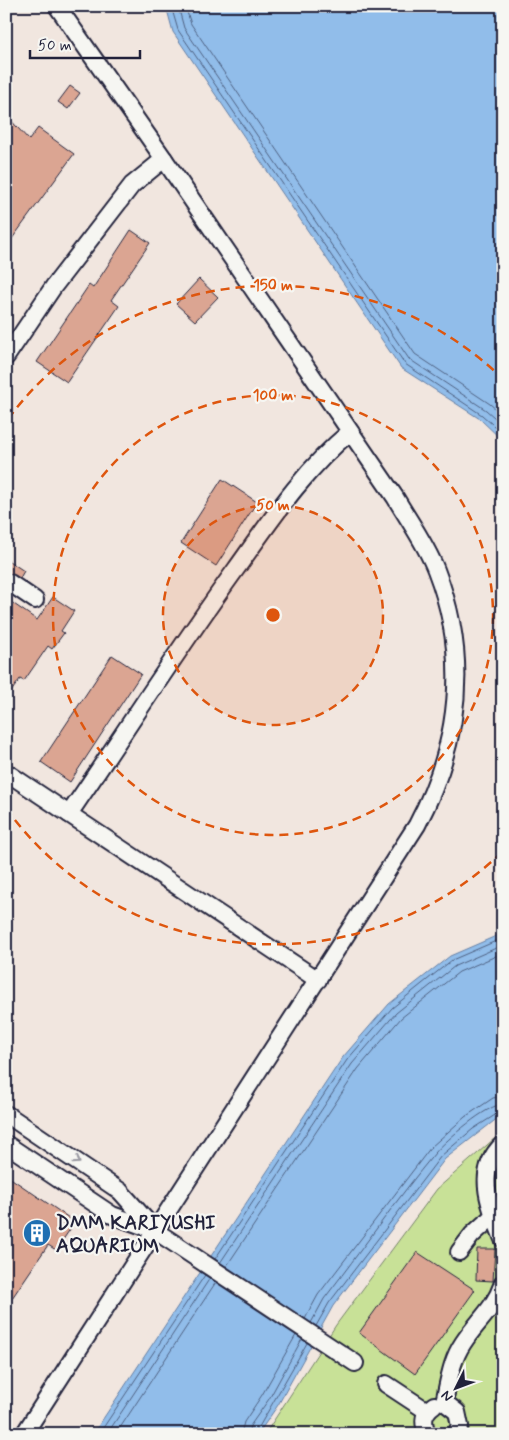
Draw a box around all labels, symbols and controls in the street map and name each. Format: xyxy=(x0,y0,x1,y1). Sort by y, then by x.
scale bar xyxy=(30,28,140,60)
text: 50 m xyxy=(38,36,72,56)
text: 150 m xyxy=(253,276,293,296)
text: 100 m xyxy=(253,386,293,406)
text: 50 m xyxy=(256,496,290,516)
centre of rings xyxy=(264,606,282,624)
one-way arrow xyxy=(71,1155,81,1164)
place label: DMM KARIYUSHI AQUARIUM xyxy=(56,1210,216,1260)
building icon: DMM KARIYUSHI AQUARIUM xyxy=(22,1218,52,1248)
north arrow xyxy=(432,1362,482,1412)
text: N xyxy=(437,1387,457,1406)

